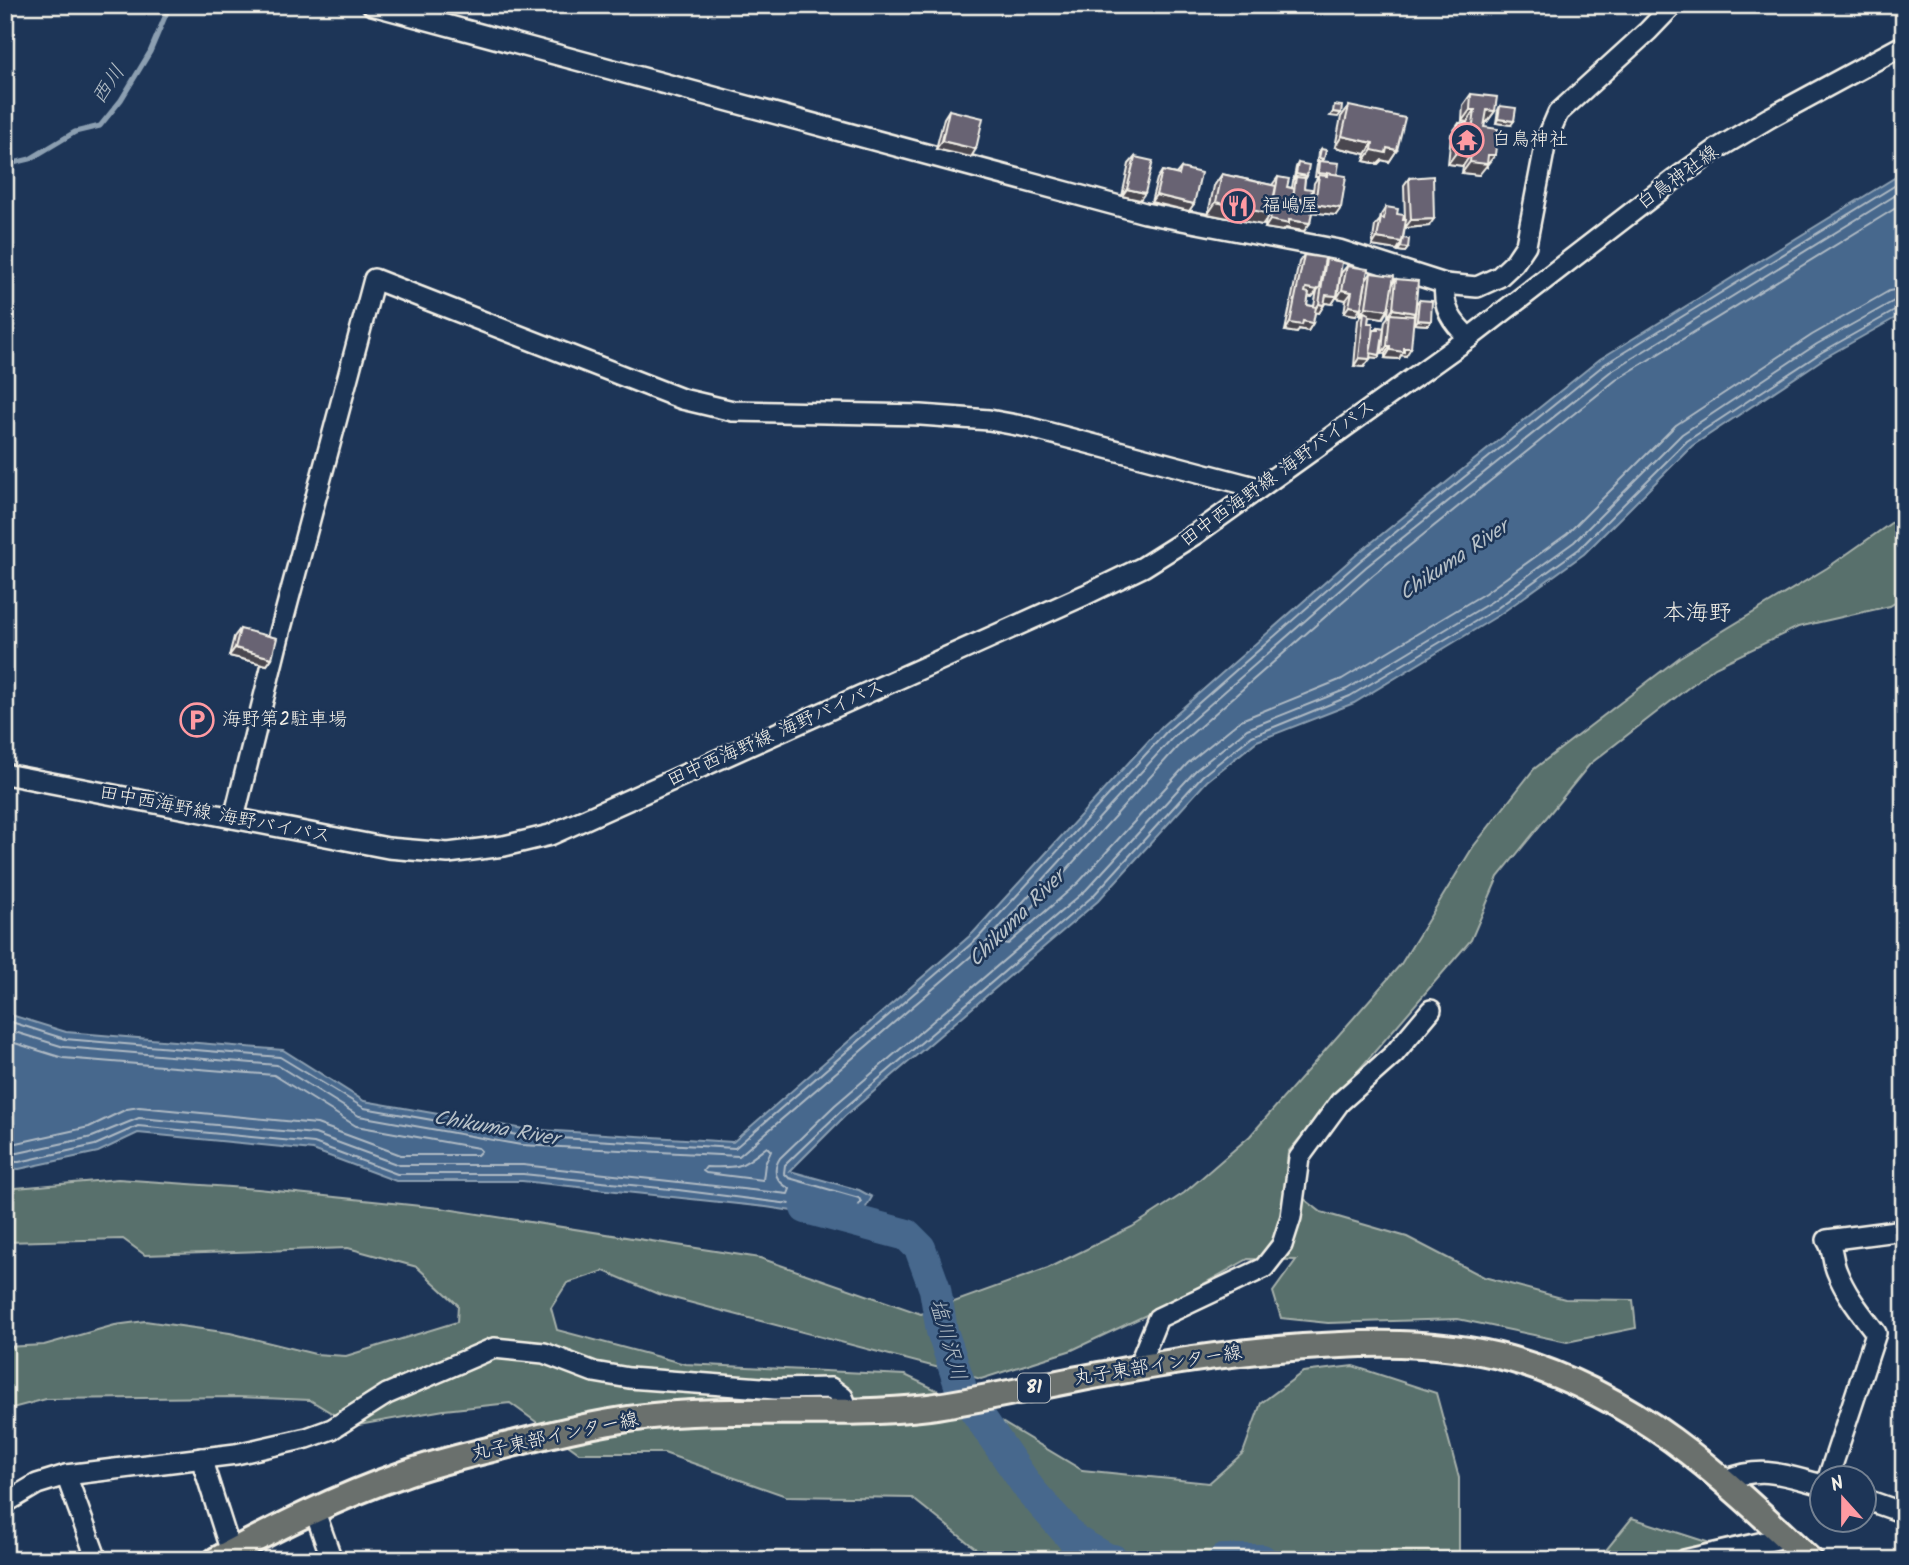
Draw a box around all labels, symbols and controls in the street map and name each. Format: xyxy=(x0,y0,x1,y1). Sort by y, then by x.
water label: 西川 xyxy=(84,58,134,112)
temple icon: 白鳥神社 xyxy=(1448,121,1486,159)
place label: 白鳥神社 xyxy=(1492,125,1568,155)
street label: 白鳥神社線 xyxy=(1631,138,1725,218)
restaurant icon: 福嶋屋 xyxy=(1219,187,1257,225)
place label: 福嶋屋 xyxy=(1262,191,1319,221)
street label: 田中西海野線 海野バイパス xyxy=(1174,393,1382,555)
water label: Chikuma River xyxy=(1392,510,1519,610)
district label: 本海野 xyxy=(1663,596,1732,632)
street label: 田中西海野線 海野バイパス xyxy=(662,672,890,796)
parking icon: 海野第2駐車場 xyxy=(178,701,216,739)
place label: 海野第2駐車場 xyxy=(222,705,347,735)
street label: 田中西海野線 海野バイパス xyxy=(97,778,333,852)
water label: Chikuma River xyxy=(961,860,1076,975)
water label: Chikuma River xyxy=(431,1102,565,1157)
water label: 塩川沢川 xyxy=(920,1295,974,1385)
street label: 丸子東部インター線 xyxy=(1072,1338,1244,1394)
road number: 81 xyxy=(1018,1373,1050,1402)
street label: 丸子東部インター線 xyxy=(469,1405,641,1469)
north arrow xyxy=(1808,1464,1878,1534)
text: N xyxy=(1827,1469,1849,1501)

